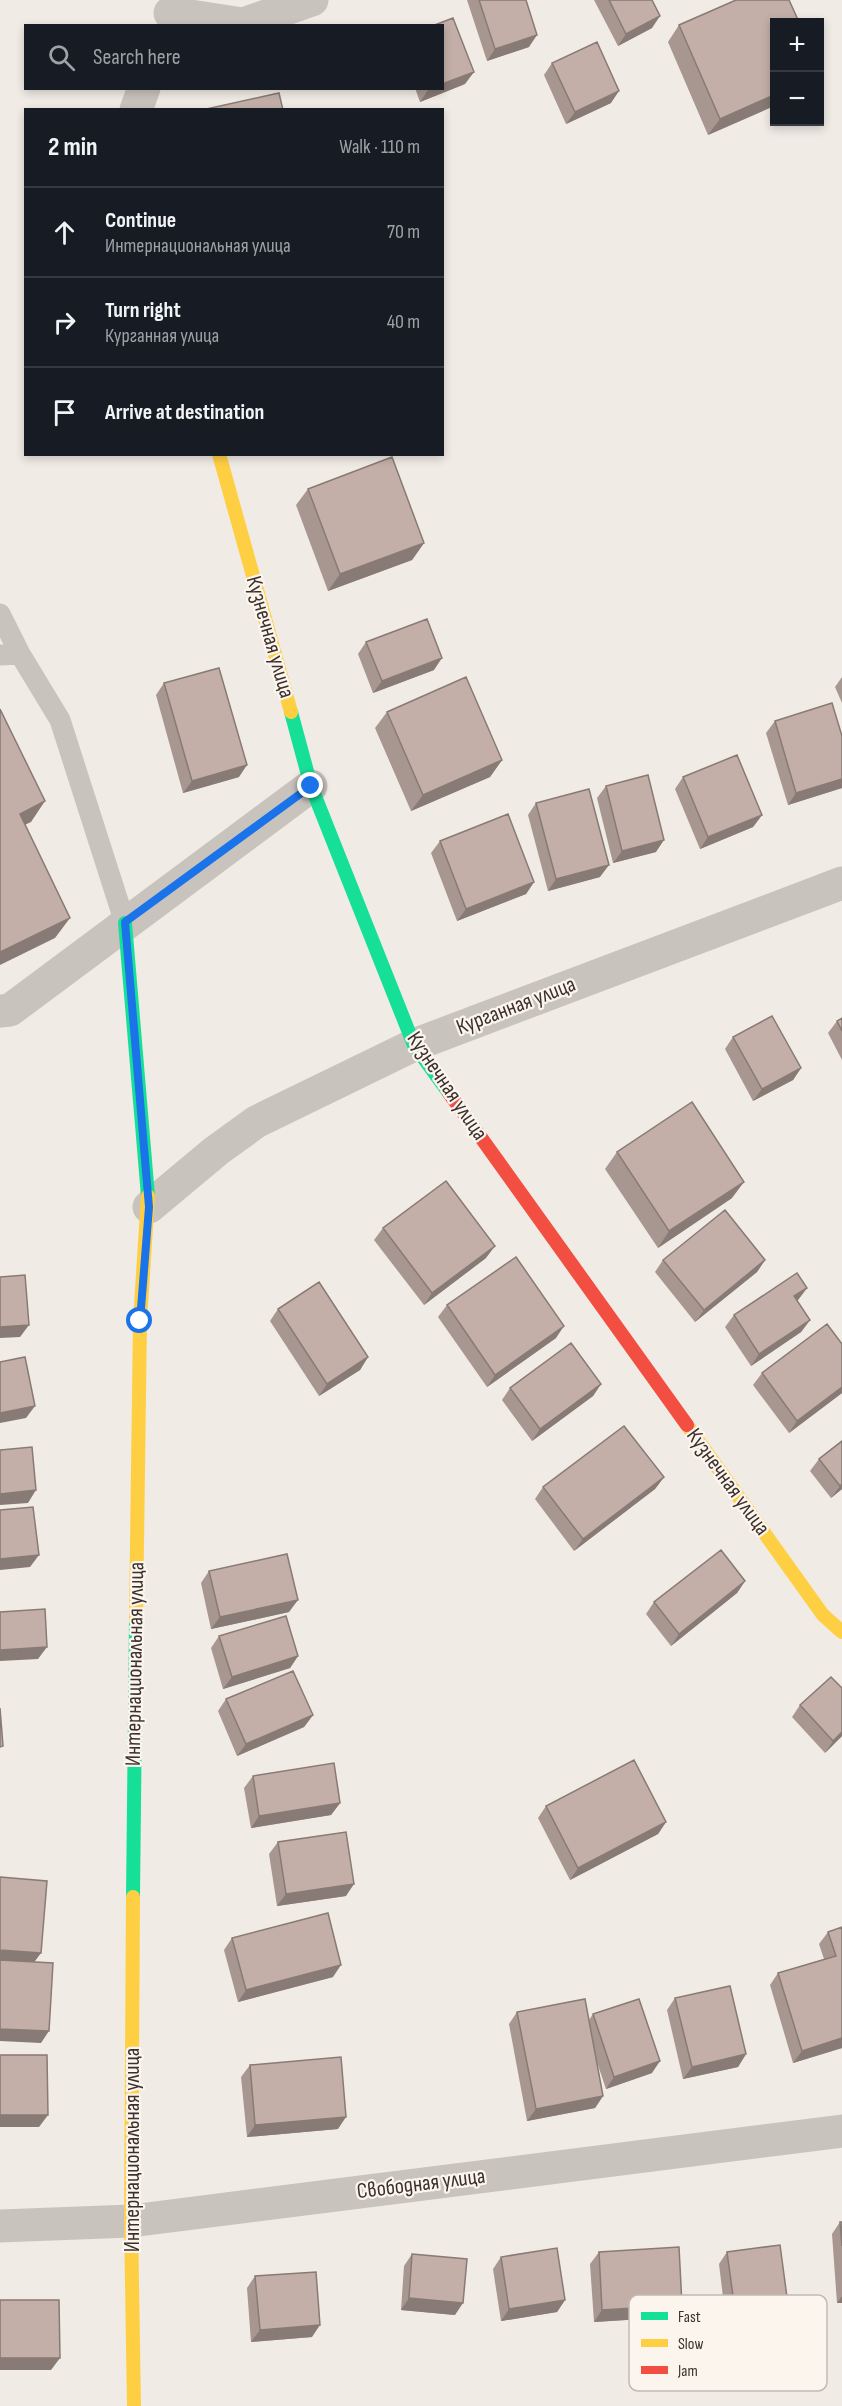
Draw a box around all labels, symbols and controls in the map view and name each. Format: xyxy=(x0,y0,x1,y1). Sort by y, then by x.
map controls xyxy=(770,18,824,126)
button: + xyxy=(770,18,824,72)
search box xyxy=(24,24,444,90)
icon: search xyxy=(45,41,78,74)
text: Search here xyxy=(93,44,180,71)
button: − xyxy=(770,72,824,126)
text: 2 min xyxy=(48,132,98,163)
text: Walk · 110 m xyxy=(339,135,420,159)
text: Continue xyxy=(105,207,176,234)
icon: ahead xyxy=(48,216,81,249)
text: 70 m xyxy=(387,220,420,244)
text: Интернациональная улица xyxy=(105,234,291,258)
text: Turn right xyxy=(105,297,181,324)
icon: right xyxy=(48,306,81,339)
text: 40 m xyxy=(387,310,420,334)
text: Курганная улица xyxy=(105,324,219,348)
icon: arrive xyxy=(48,396,81,429)
text: Arrive at destination xyxy=(105,399,264,426)
street label: Кузнечная улица xyxy=(240,573,300,701)
route end xyxy=(297,772,323,798)
street label: Курганная улица xyxy=(453,971,579,1041)
street label: Кузнечная улица xyxy=(401,1026,493,1146)
route start xyxy=(126,1307,152,1333)
street label: Кузнечная улица xyxy=(680,1423,776,1541)
street label: Интернациональная улица xyxy=(120,1562,150,1766)
street label: Интернациональная улица xyxy=(119,2048,146,2252)
street label: Свободная улица xyxy=(355,2163,487,2205)
legend xyxy=(629,2295,827,2391)
text: Fast xyxy=(678,2308,701,2327)
text: Slow xyxy=(678,2335,703,2354)
text: Jam xyxy=(677,2362,698,2381)

